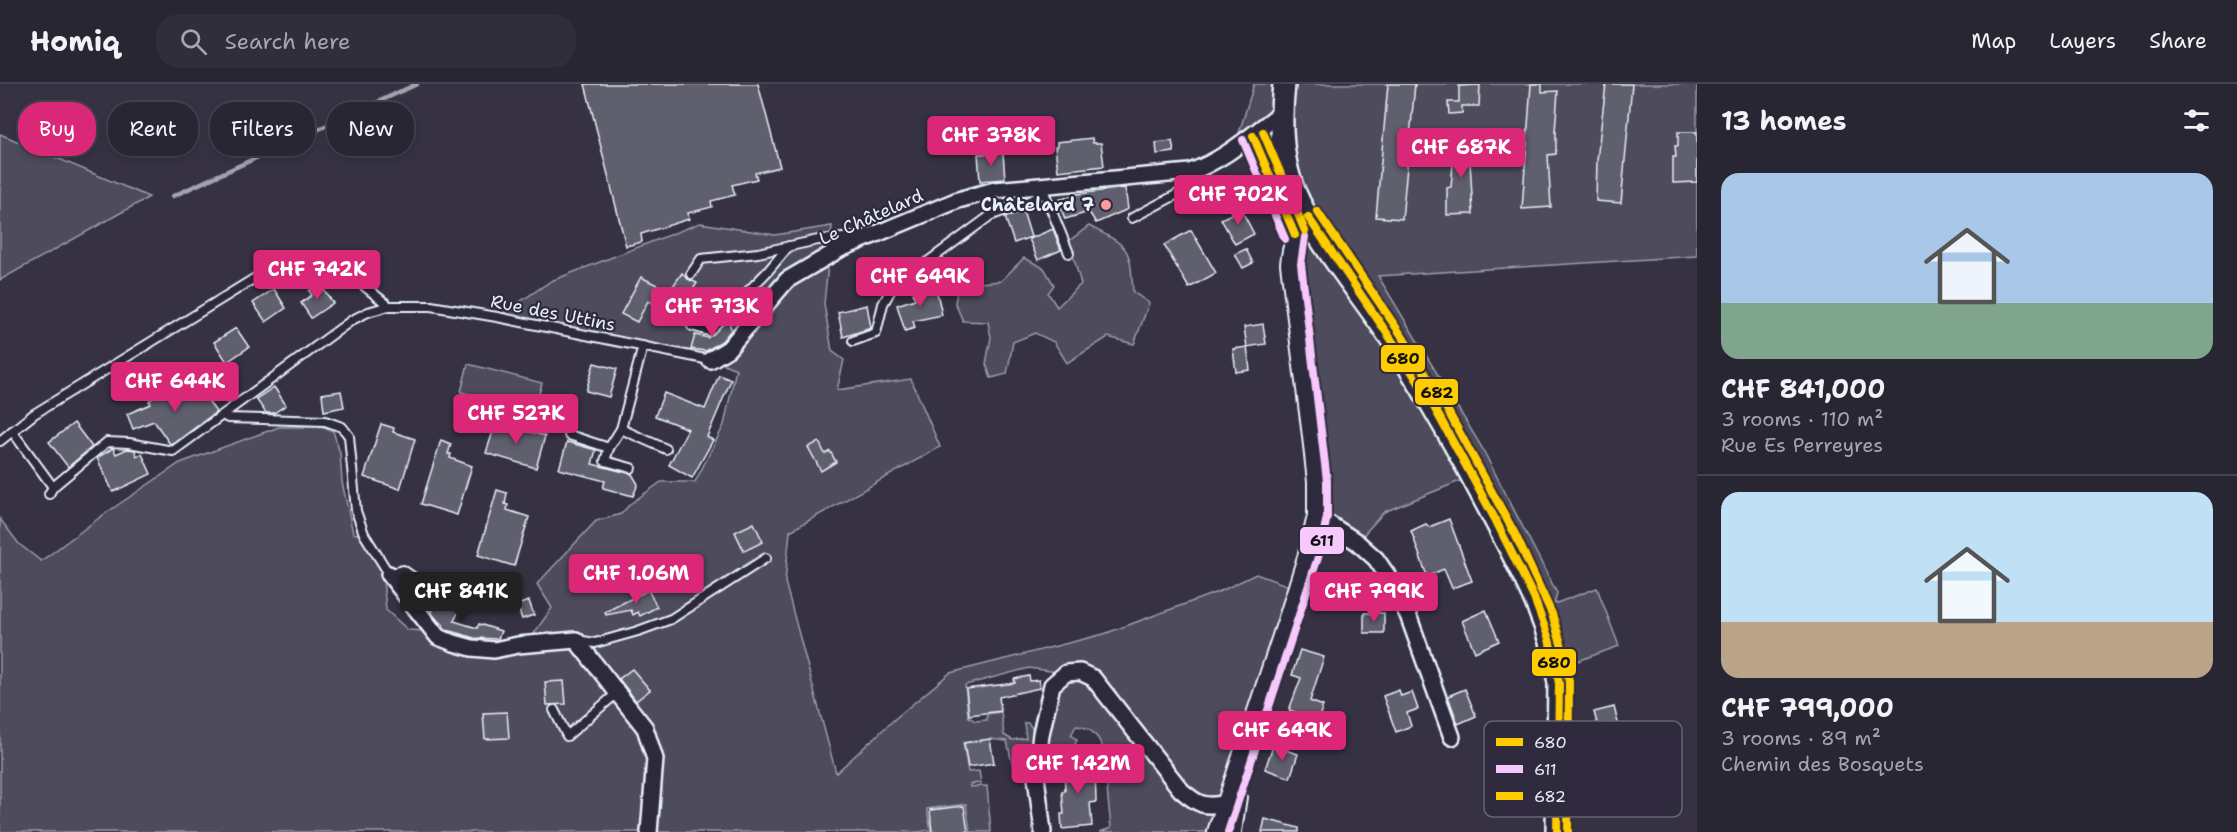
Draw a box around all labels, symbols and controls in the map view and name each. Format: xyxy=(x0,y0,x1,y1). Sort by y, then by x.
search box xyxy=(156,14,576,68)
text: Homiq xyxy=(30,22,120,60)
icon: search xyxy=(177,25,210,58)
text: Search here xyxy=(225,27,351,56)
text: Map xyxy=(1971,27,2016,55)
text: Layers xyxy=(2049,27,2116,55)
text: Share xyxy=(2149,27,2207,55)
chip: Buy xyxy=(18,102,96,156)
chip: Rent xyxy=(108,102,198,156)
chip: Filters xyxy=(210,102,315,156)
chip: New xyxy=(327,102,414,156)
text: 13 homes xyxy=(1721,103,1847,138)
icon: filters xyxy=(2180,104,2213,137)
pin: CHF 378K xyxy=(929,116,1053,167)
text: CHF 378K xyxy=(941,122,1041,148)
pin: CHF 687K xyxy=(1399,128,1523,179)
text: CHF 687K xyxy=(1411,134,1511,160)
pin: CHF 702K xyxy=(1176,175,1300,226)
text: CHF 702K xyxy=(1188,181,1288,207)
street label: Le Châtelard xyxy=(815,183,927,251)
place label: Châtelard 7 xyxy=(981,193,1094,217)
marker: Châtelard 7 xyxy=(1099,198,1113,212)
icon: home xyxy=(1913,212,2021,320)
pin: CHF 742K xyxy=(255,250,379,301)
text: CHF 742K xyxy=(267,256,367,282)
pin: CHF 649K xyxy=(858,257,982,308)
text: CHF 649K xyxy=(870,263,970,289)
pin: CHF 713K xyxy=(650,287,774,338)
street label: Rue des Uttins xyxy=(489,289,617,337)
text: CHF 713K xyxy=(665,293,759,319)
line badge: 680 xyxy=(1380,344,1426,373)
text: 680 xyxy=(1386,348,1420,369)
pin: CHF 644K xyxy=(113,362,237,413)
text: CHF 644K xyxy=(125,368,225,394)
text: CHF 841,000 xyxy=(1721,371,1885,406)
line badge: 682 xyxy=(1414,378,1459,406)
text: 682 xyxy=(1420,382,1454,403)
pin: CHF 527K xyxy=(454,394,578,445)
text: CHF 527K xyxy=(467,400,565,426)
text: 3 rooms · 110 m² xyxy=(1721,406,1884,432)
text: Rue Es Perreyres xyxy=(1721,432,1883,458)
line badge: 611 xyxy=(1299,526,1345,555)
text: 611 xyxy=(1310,530,1334,551)
icon: home xyxy=(1913,531,2021,639)
pin: CHF 1.06M xyxy=(567,554,705,605)
text: CHF 1.06M xyxy=(583,560,689,586)
pin: CHF 841K xyxy=(399,572,523,623)
pin: CHF 799K xyxy=(1312,572,1436,623)
text: CHF 841K xyxy=(414,578,508,604)
text: CHF 799K xyxy=(1324,578,1424,604)
line badge: 680 xyxy=(1531,648,1577,677)
text: 680 xyxy=(1537,652,1571,673)
text: CHF 799,000 xyxy=(1721,690,1894,725)
pin: CHF 649K xyxy=(1220,711,1344,762)
text: CHF 649K xyxy=(1232,717,1332,743)
legend xyxy=(1484,721,1682,817)
text: 3 rooms · 89 m² xyxy=(1721,725,1881,751)
text: 680 xyxy=(1534,732,1567,753)
pin: CHF 1.42M xyxy=(1009,744,1147,795)
text: CHF 1.42M xyxy=(1026,750,1131,776)
text: Chemin des Bosquets xyxy=(1721,751,1924,777)
text: 611 xyxy=(1534,759,1557,780)
text: 682 xyxy=(1534,786,1566,807)

